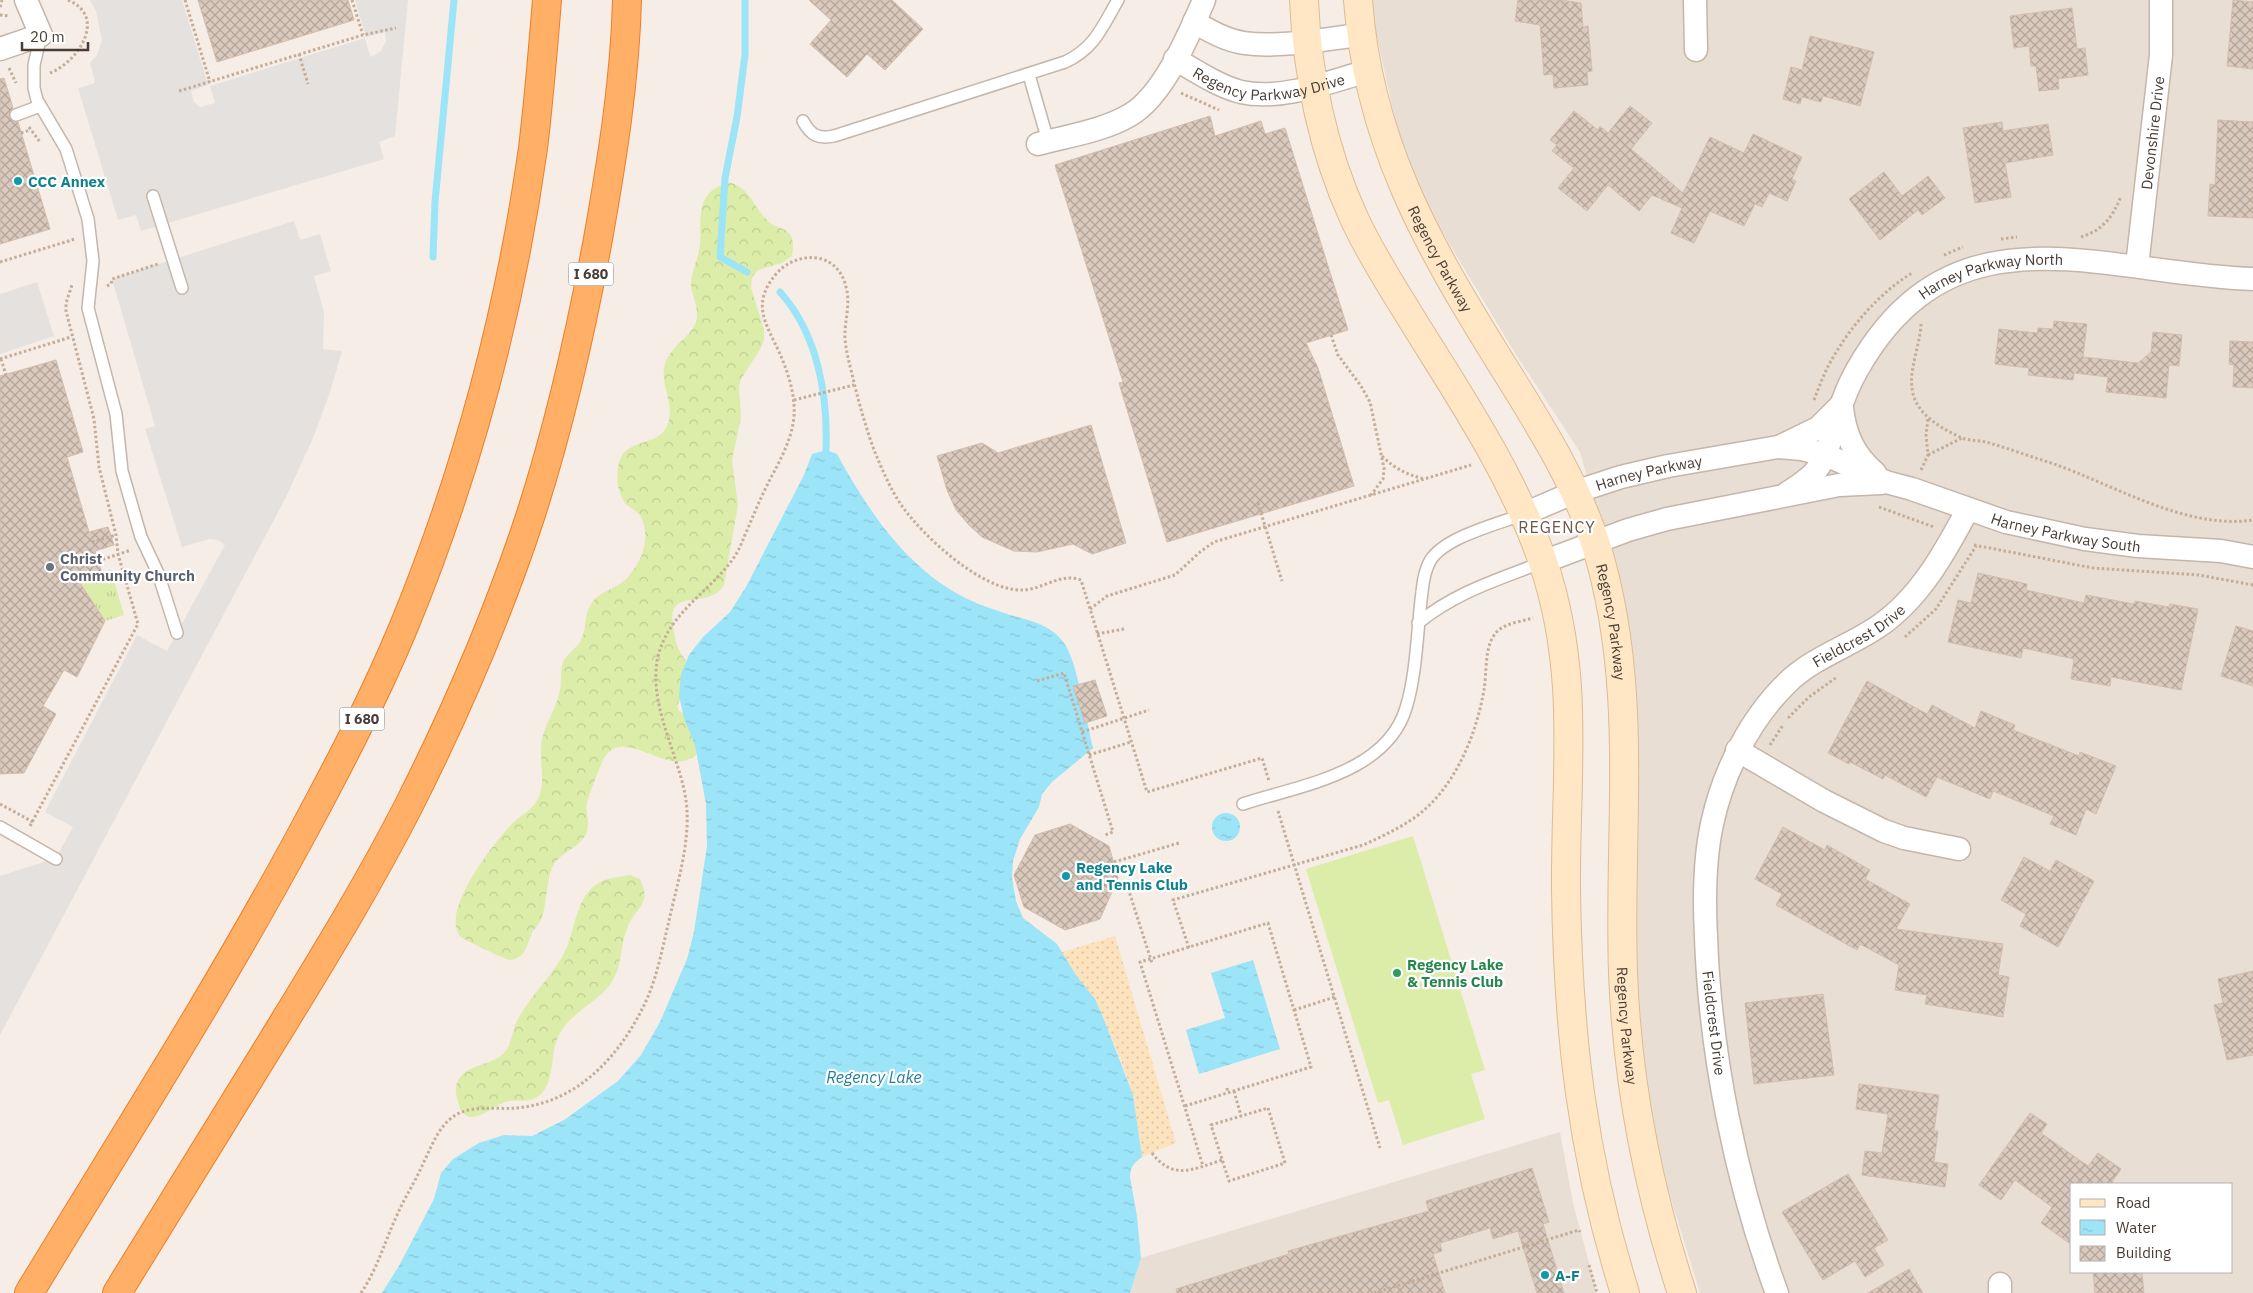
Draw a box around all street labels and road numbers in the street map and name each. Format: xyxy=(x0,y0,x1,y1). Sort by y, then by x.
street label: Regency Parkway Drive xyxy=(1190,62,1347,104)
street label: Devonshire Drive xyxy=(2136,75,2168,191)
street label: Regency Parkway xyxy=(1404,202,1477,316)
street label: Harney Parkway North xyxy=(1914,249,2064,303)
road number: I 680 xyxy=(568,262,614,286)
street label: Harney Parkway xyxy=(1593,451,1704,494)
street label: Harney Parkway South xyxy=(1989,508,2142,556)
street label: Regency Parkway xyxy=(1592,561,1630,681)
street label: Fieldcrest Drive xyxy=(1809,600,1909,671)
road number: I 680 xyxy=(340,708,384,731)
street label: Regency Parkway xyxy=(1613,967,1643,1086)
street label: Fieldcrest Drive xyxy=(1698,970,1730,1076)

